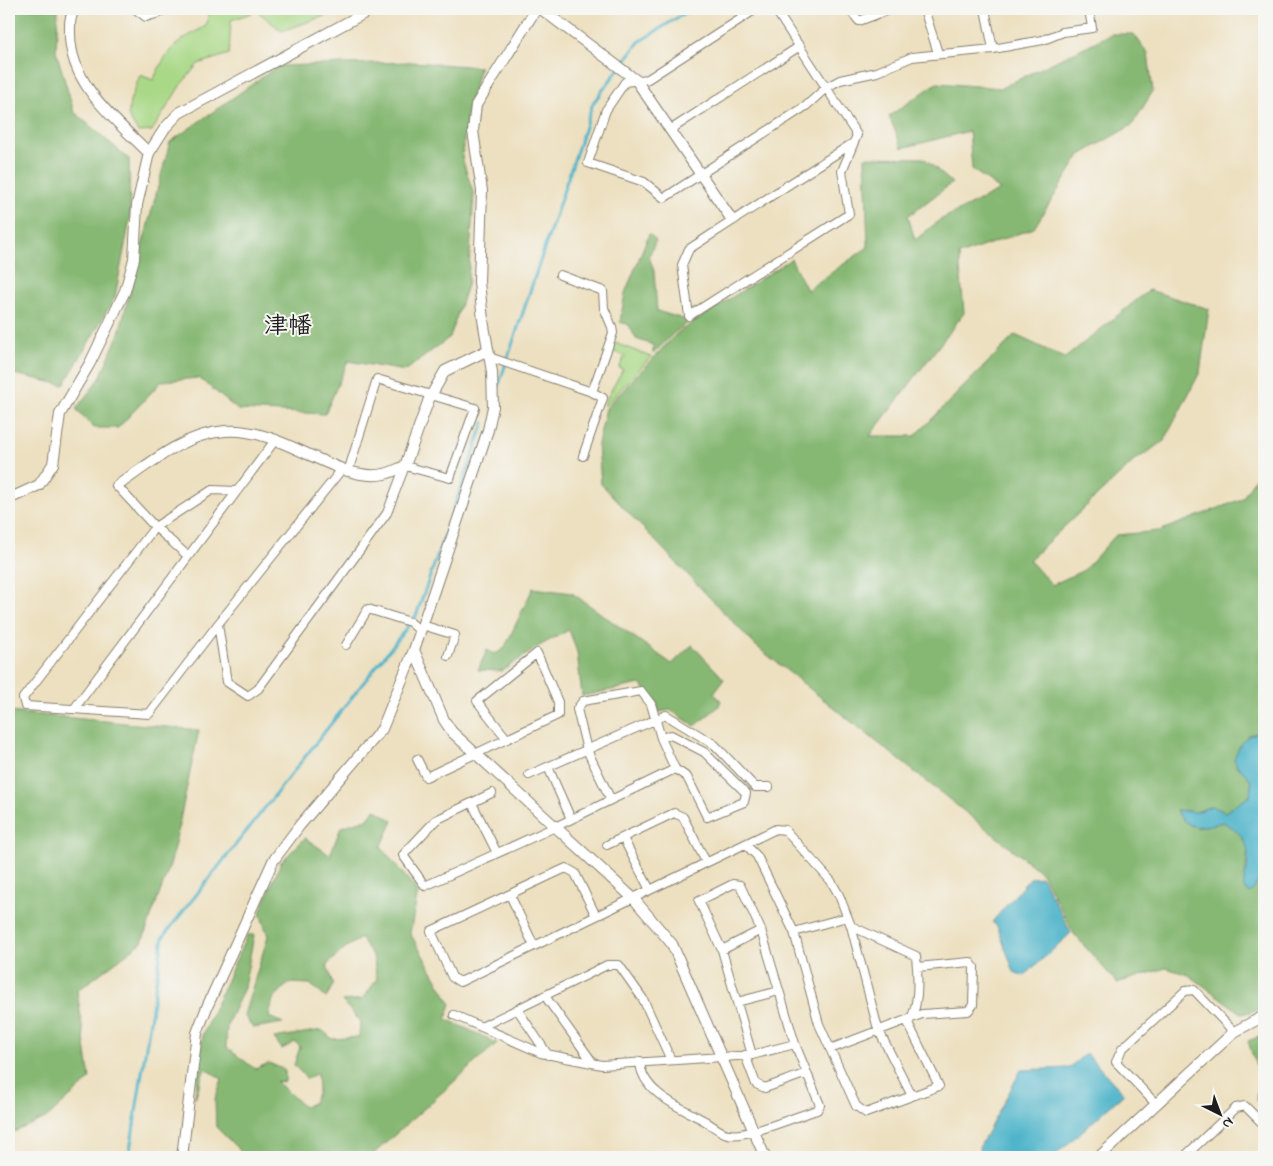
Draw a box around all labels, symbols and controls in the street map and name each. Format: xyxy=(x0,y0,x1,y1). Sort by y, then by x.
district label: 津幡 xyxy=(264,310,312,345)
north arrow xyxy=(1196,1088,1246,1138)
text: N xyxy=(1217,1112,1238,1134)

